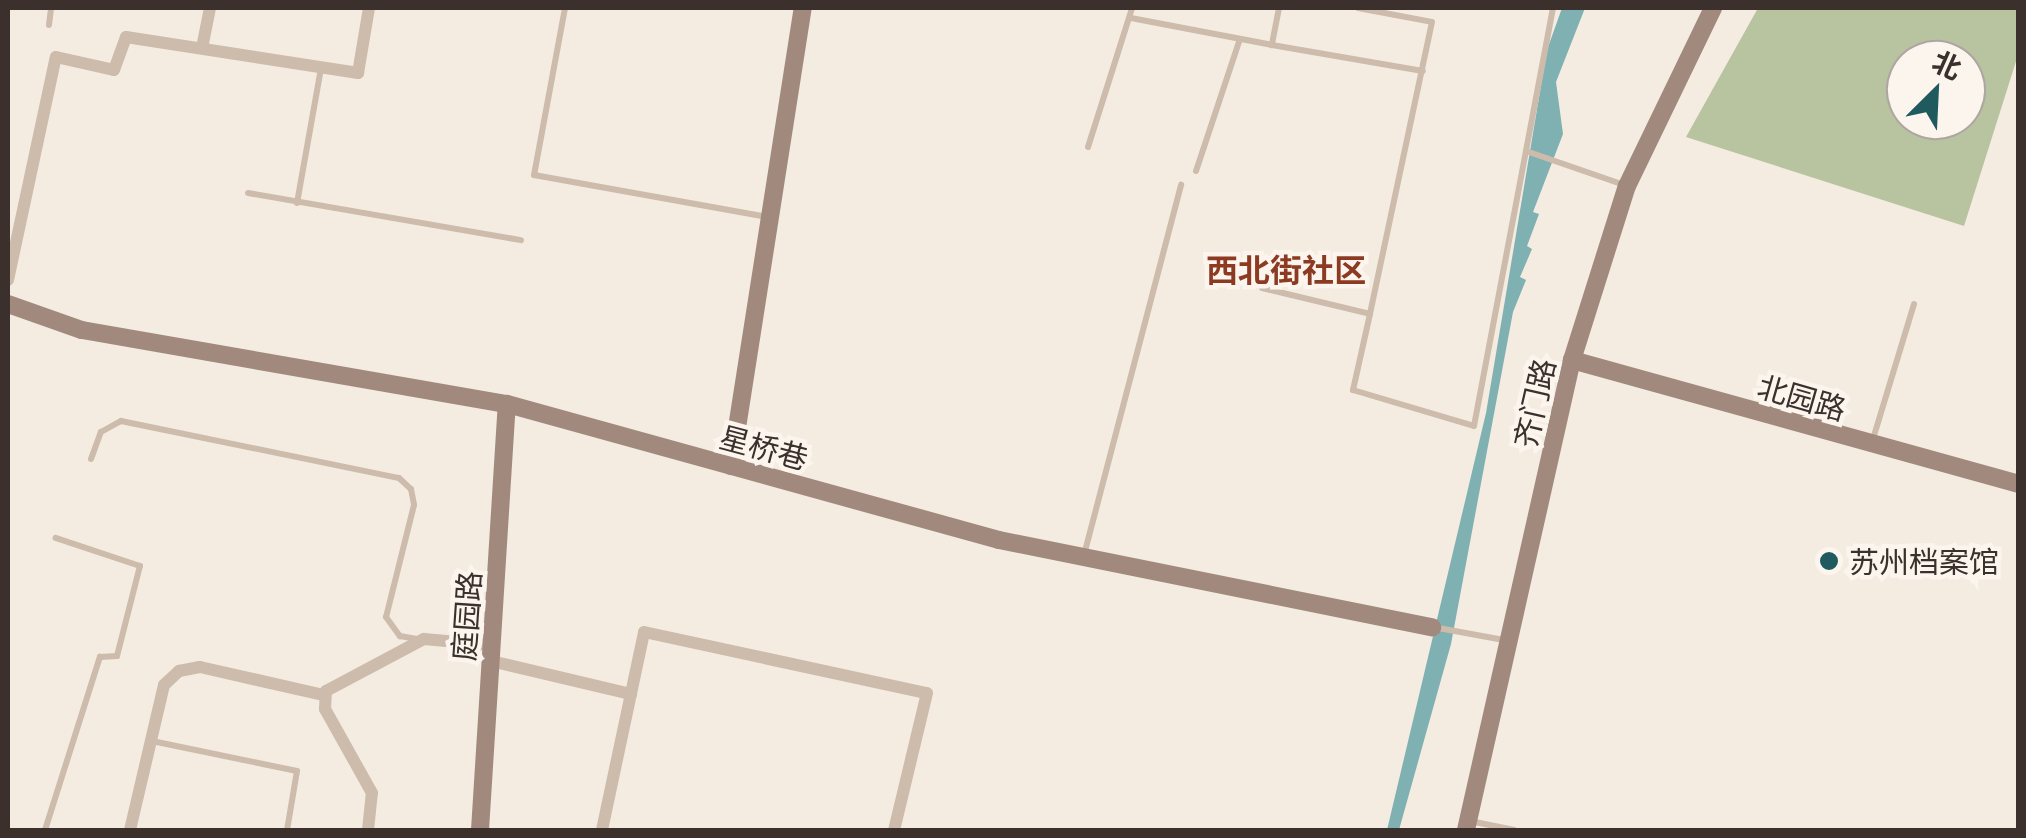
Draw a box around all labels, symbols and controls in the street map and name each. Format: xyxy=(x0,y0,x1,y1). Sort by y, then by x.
north arrow xyxy=(1886,40,1986,140)
text: 北 xyxy=(1928,43,1967,86)
district label: 西北街社区 xyxy=(1206,250,1366,288)
street label: 齐门路 xyxy=(1506,355,1562,451)
street label: 北园路 xyxy=(1754,367,1850,427)
street label: 星桥巷 xyxy=(716,418,812,476)
place label: 苏州档案馆 xyxy=(1849,543,1999,579)
marker: 苏州档案馆 xyxy=(1818,550,1840,572)
street label: 庭园路 xyxy=(445,570,487,662)

